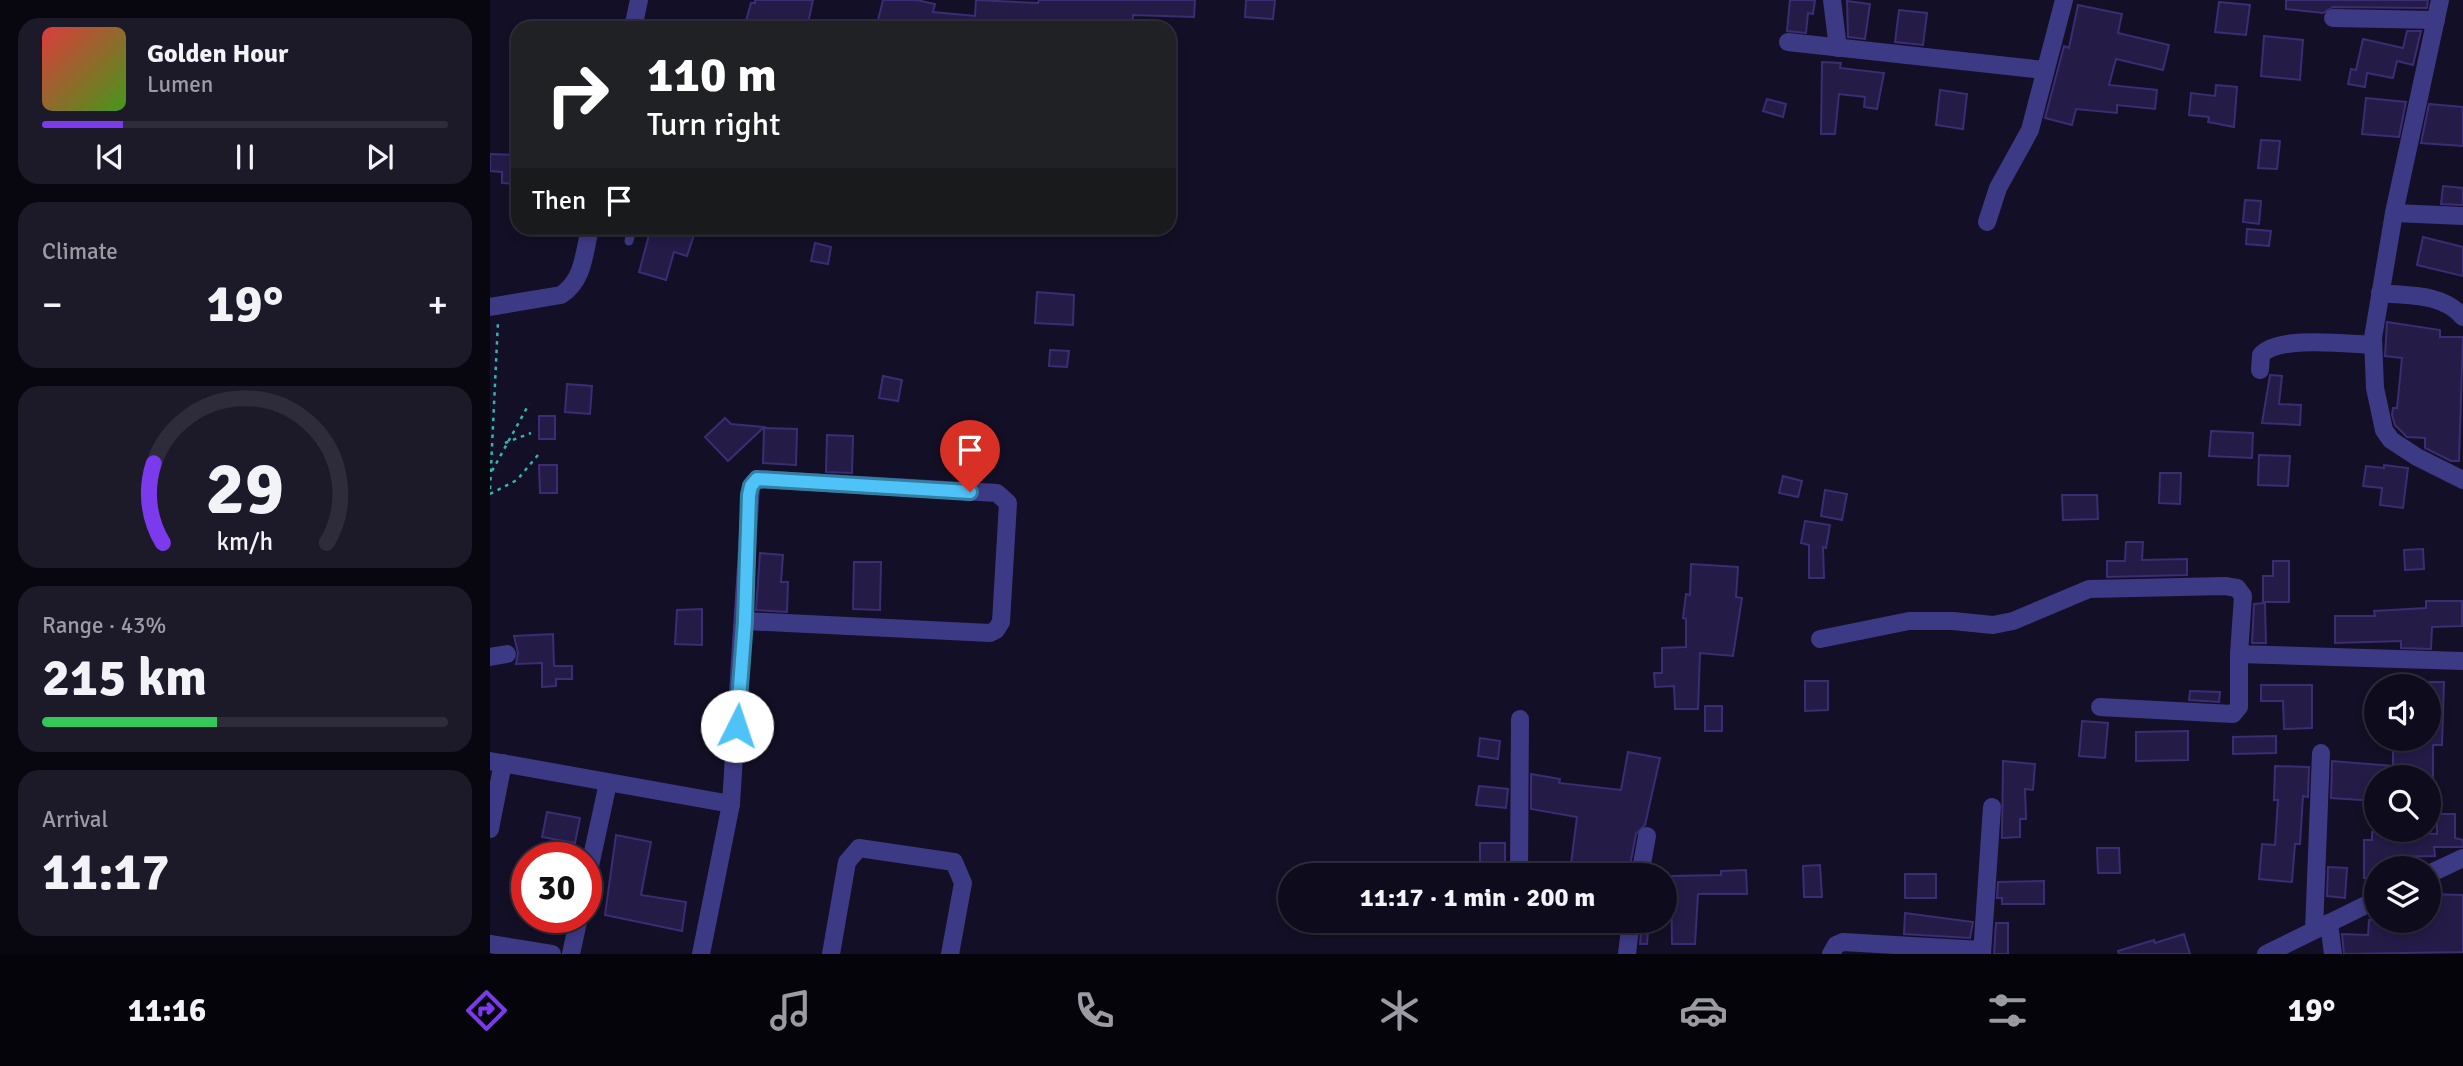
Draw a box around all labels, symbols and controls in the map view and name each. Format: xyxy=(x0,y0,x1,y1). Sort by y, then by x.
text: Golden Hour xyxy=(147,38,288,70)
text: 110 m xyxy=(647,45,777,105)
icon: right xyxy=(532,49,623,140)
text: Lumen xyxy=(147,70,213,99)
text: Turn right xyxy=(647,105,780,144)
icon: previous xyxy=(91,138,129,176)
icon: pause xyxy=(226,138,264,176)
icon: next xyxy=(361,138,399,176)
icon: arrive xyxy=(600,182,638,220)
text: Then xyxy=(532,185,586,217)
text: Climate xyxy=(42,237,118,266)
text: 19° xyxy=(207,272,283,336)
text: − xyxy=(42,281,63,328)
text: + xyxy=(427,281,448,328)
pin xyxy=(940,420,1000,492)
icon: arrive xyxy=(951,431,989,469)
text: 29 xyxy=(206,445,284,534)
text: km/h xyxy=(217,526,273,557)
text: Range · 43% xyxy=(42,611,166,640)
text: 215 km xyxy=(42,646,207,710)
map controls xyxy=(2364,674,2441,933)
button: sound xyxy=(2364,674,2441,751)
position arrow xyxy=(700,689,774,763)
button: search xyxy=(2364,765,2441,842)
text: Arrival xyxy=(42,805,108,834)
text: 11:17 xyxy=(42,840,170,904)
speed limit sign: 30 xyxy=(511,842,602,933)
button: layers xyxy=(2364,856,2441,933)
text: 11:17 · 1 min · 200 m xyxy=(1360,882,1595,914)
icon: directions xyxy=(462,986,511,1035)
icon: music xyxy=(766,986,815,1035)
icon: phone xyxy=(1070,986,1119,1035)
icon: climate xyxy=(1375,986,1424,1035)
icon: car xyxy=(1679,986,1728,1035)
icon: filters xyxy=(1983,986,2032,1035)
text: 11:16 xyxy=(128,991,206,1030)
text: 19° xyxy=(2288,991,2335,1030)

